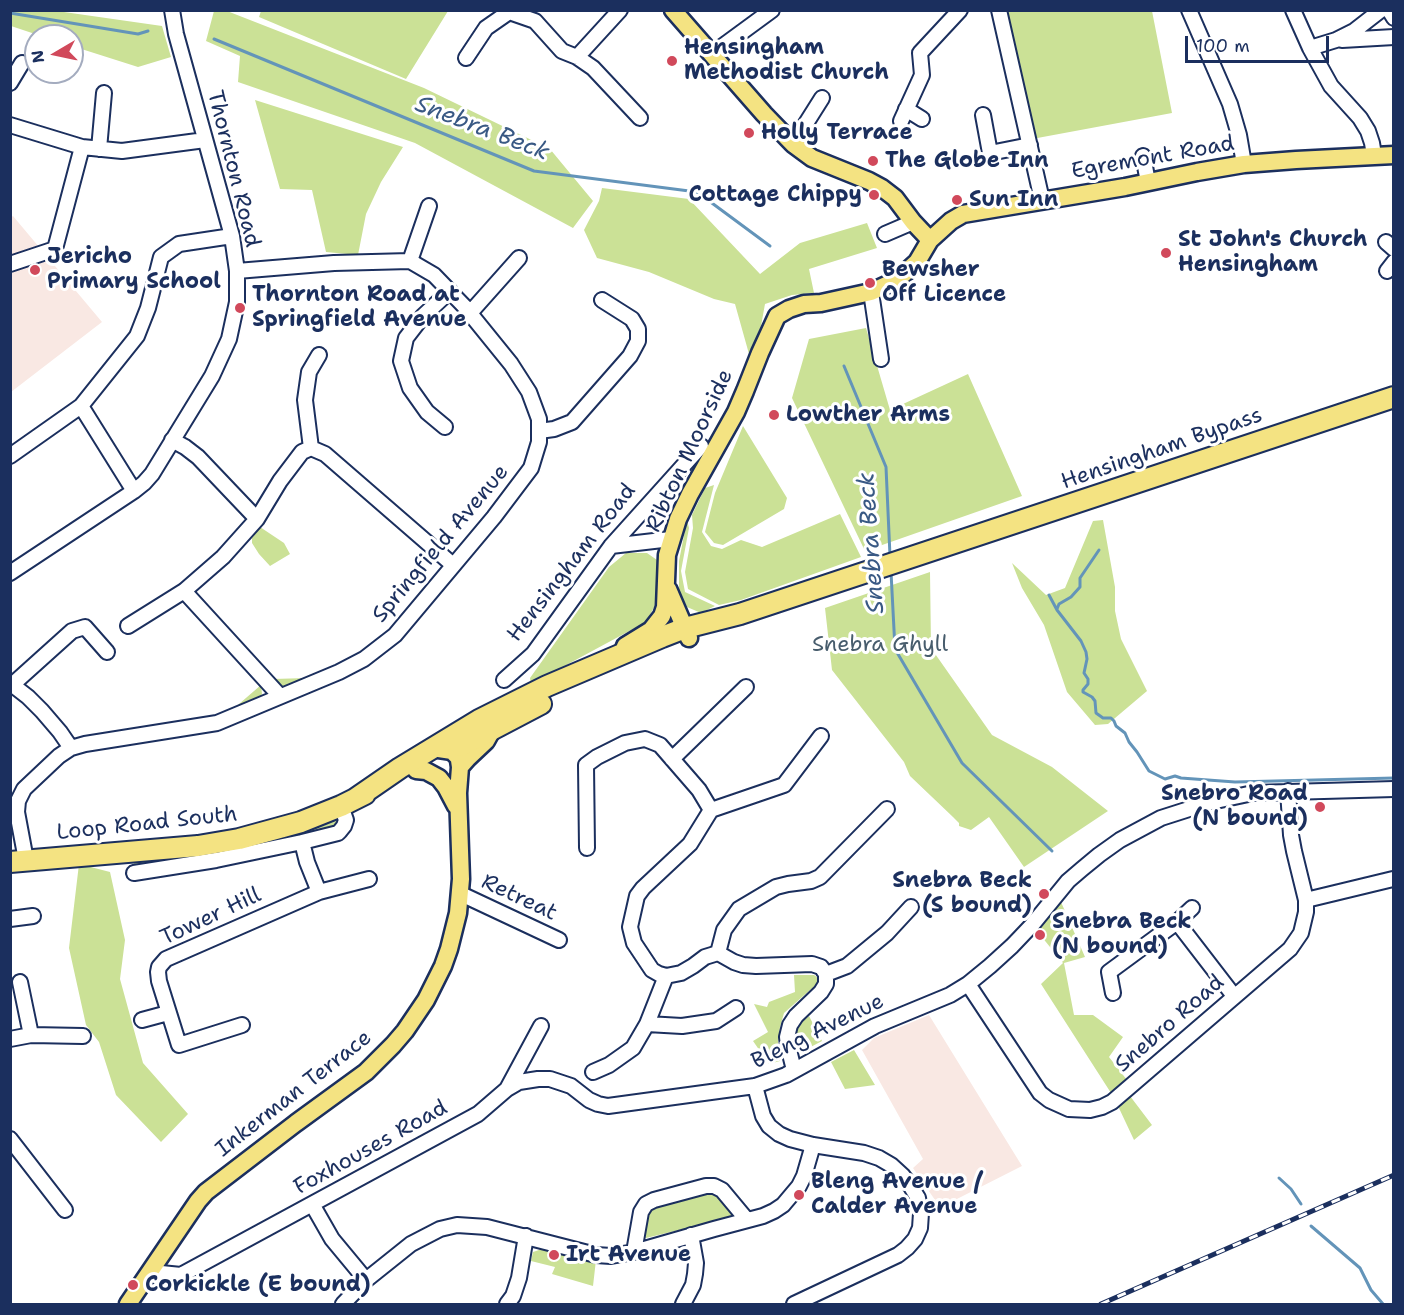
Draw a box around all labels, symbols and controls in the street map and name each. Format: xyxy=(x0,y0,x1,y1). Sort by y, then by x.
north arrow xyxy=(24,24,84,84)
scale bar xyxy=(1188,24,1332,62)
text: 100 m xyxy=(1196,34,1250,58)
place label: Hensingham Methodist Church xyxy=(684,35,889,86)
text: N xyxy=(26,49,49,64)
marker: Hensingham Methodist Church xyxy=(665,54,679,68)
street label: Thornton Road xyxy=(201,88,265,250)
water label: Snebra Beck xyxy=(411,90,553,168)
place label: Holly Terrace xyxy=(761,120,913,146)
marker: Holly Terrace xyxy=(742,126,756,140)
street label: Egremont Road xyxy=(1069,131,1237,185)
place label: The Globe Inn xyxy=(885,148,1049,174)
marker: The Globe Inn xyxy=(866,154,880,168)
place label: Cottage Chippy xyxy=(689,182,862,208)
place label: Sun Inn xyxy=(969,187,1058,213)
marker: Cottage Chippy xyxy=(867,188,881,202)
marker: Sun Inn xyxy=(950,193,964,207)
place label: St John's Church Hensingham xyxy=(1178,227,1368,278)
place label: Jericho Primary School xyxy=(47,244,221,296)
marker: St John's Church Hensingham xyxy=(1159,246,1173,260)
place label: Bewsher Off Licence xyxy=(882,257,1006,308)
marker: Jericho Primary School xyxy=(28,263,42,277)
marker: Bewsher Off Licence xyxy=(863,276,877,290)
place label: Thornton Road at Springfield Avenue xyxy=(252,282,467,334)
marker: Thornton Road at Springfield Avenue xyxy=(233,301,247,315)
street label: Ribton Moorside xyxy=(641,365,739,537)
place label: Lowther Arms xyxy=(786,402,950,428)
street label: Hensingham Bypass xyxy=(1058,402,1266,496)
marker: Lowther Arms xyxy=(767,408,781,422)
street label: Springfield Avenue xyxy=(367,460,515,628)
water label: Snebra Beck xyxy=(853,471,891,615)
street label: Hensingham Road xyxy=(502,479,642,647)
park label: Snebra Ghyll xyxy=(812,632,948,658)
place label: Snebro Road (N bound) xyxy=(1161,781,1308,832)
marker: Snebro Road (N bound) xyxy=(1313,800,1327,814)
street label: Loop Road South xyxy=(55,801,239,847)
place label: Snebra Beck (S bound) xyxy=(892,868,1032,920)
street label: Retreat xyxy=(477,869,561,927)
street label: Tower Hill xyxy=(156,882,266,952)
marker: Snebra Beck (S bound) xyxy=(1037,887,1051,901)
place label: Snebra Beck (N bound) xyxy=(1052,909,1192,960)
marker: Snebra Beck (N bound) xyxy=(1033,928,1047,942)
street label: Snebro Road xyxy=(1110,970,1230,1078)
street label: Bleng Avenue xyxy=(747,989,889,1075)
street label: Inkerman Terrace xyxy=(211,1025,377,1163)
street label: Foxhouses Road xyxy=(290,1095,452,1201)
place label: Bleng Avenue / Calder Avenue xyxy=(811,1169,982,1220)
marker: Bleng Avenue / Calder Avenue xyxy=(792,1188,806,1202)
place label: Irt Avenue xyxy=(566,1242,691,1268)
marker: Irt Avenue xyxy=(547,1248,561,1262)
place label: Corkickle (E bound) xyxy=(145,1272,371,1298)
marker: Corkickle (E bound) xyxy=(126,1278,140,1292)

